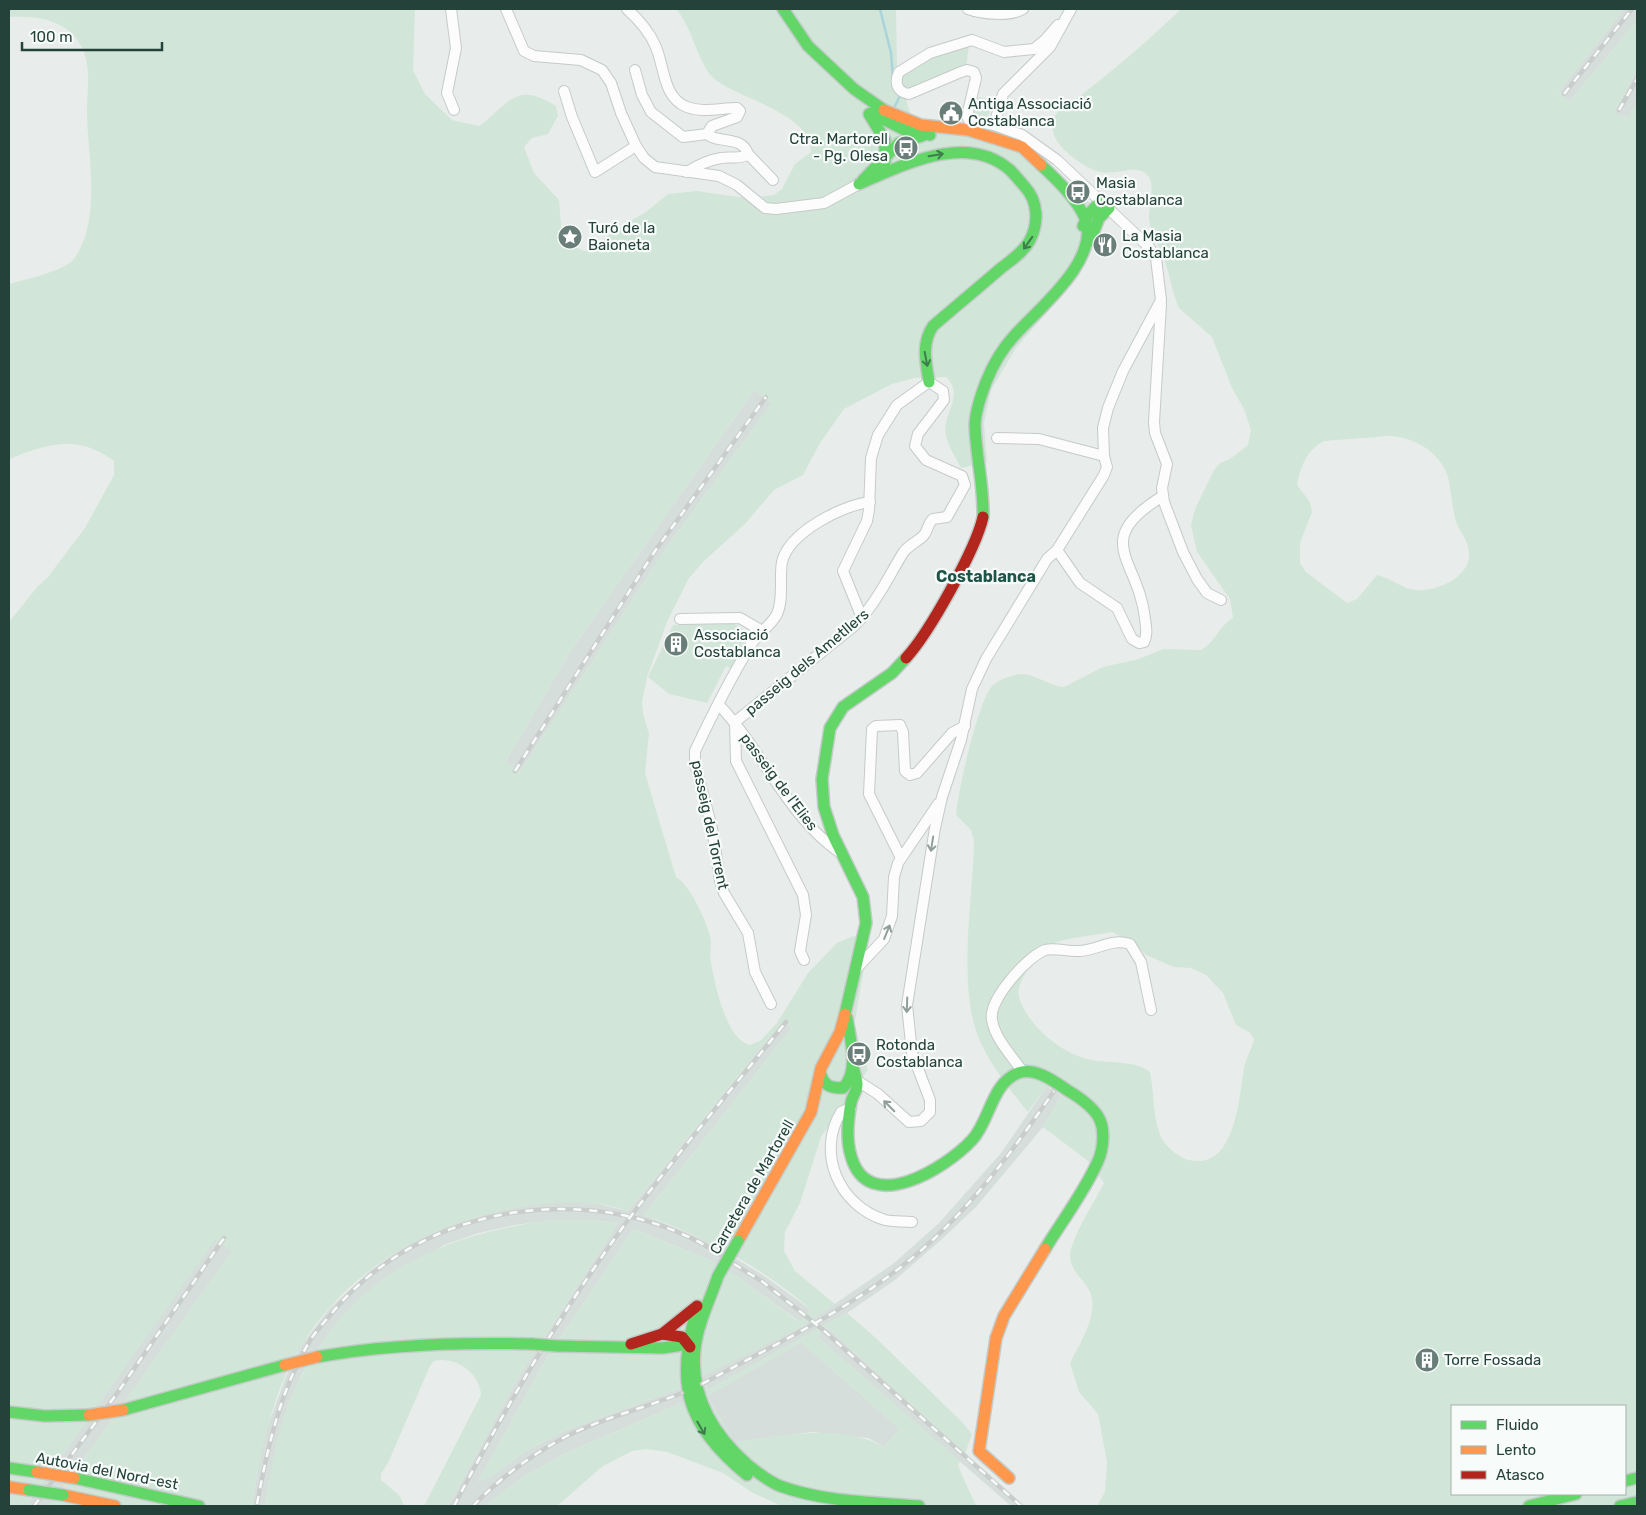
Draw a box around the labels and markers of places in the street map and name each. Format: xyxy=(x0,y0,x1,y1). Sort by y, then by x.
place label: Antiga Associació Costablanca xyxy=(968,95,1092,130)
public building icon: Antiga Associació Costablanca xyxy=(938,100,964,126)
place label: Ctra. Martorell - Pg. Olesa xyxy=(789,130,888,165)
bus stop icon: Ctra. Martorell - Pg. Olesa xyxy=(893,135,919,161)
place label: Masia Costablanca xyxy=(1096,174,1183,209)
bus stop icon: Masia Costablanca xyxy=(1065,179,1091,205)
place label: Turó de la Baioneta xyxy=(588,219,655,254)
place icon: Turó de la Baioneta xyxy=(557,224,583,250)
place label: La Masia Costablanca xyxy=(1122,227,1209,262)
restaurant icon: La Masia Costablanca xyxy=(1092,232,1118,258)
place label: Associació Costablanca xyxy=(694,626,781,661)
building icon: Associació Costablanca xyxy=(663,631,689,657)
place label: Rotonda Costablanca xyxy=(876,1036,963,1071)
bus stop icon: Rotonda Costablanca xyxy=(846,1041,872,1067)
building icon: Torre Fossada xyxy=(1414,1347,1440,1373)
place label: Torre Fossada xyxy=(1444,1351,1541,1369)

